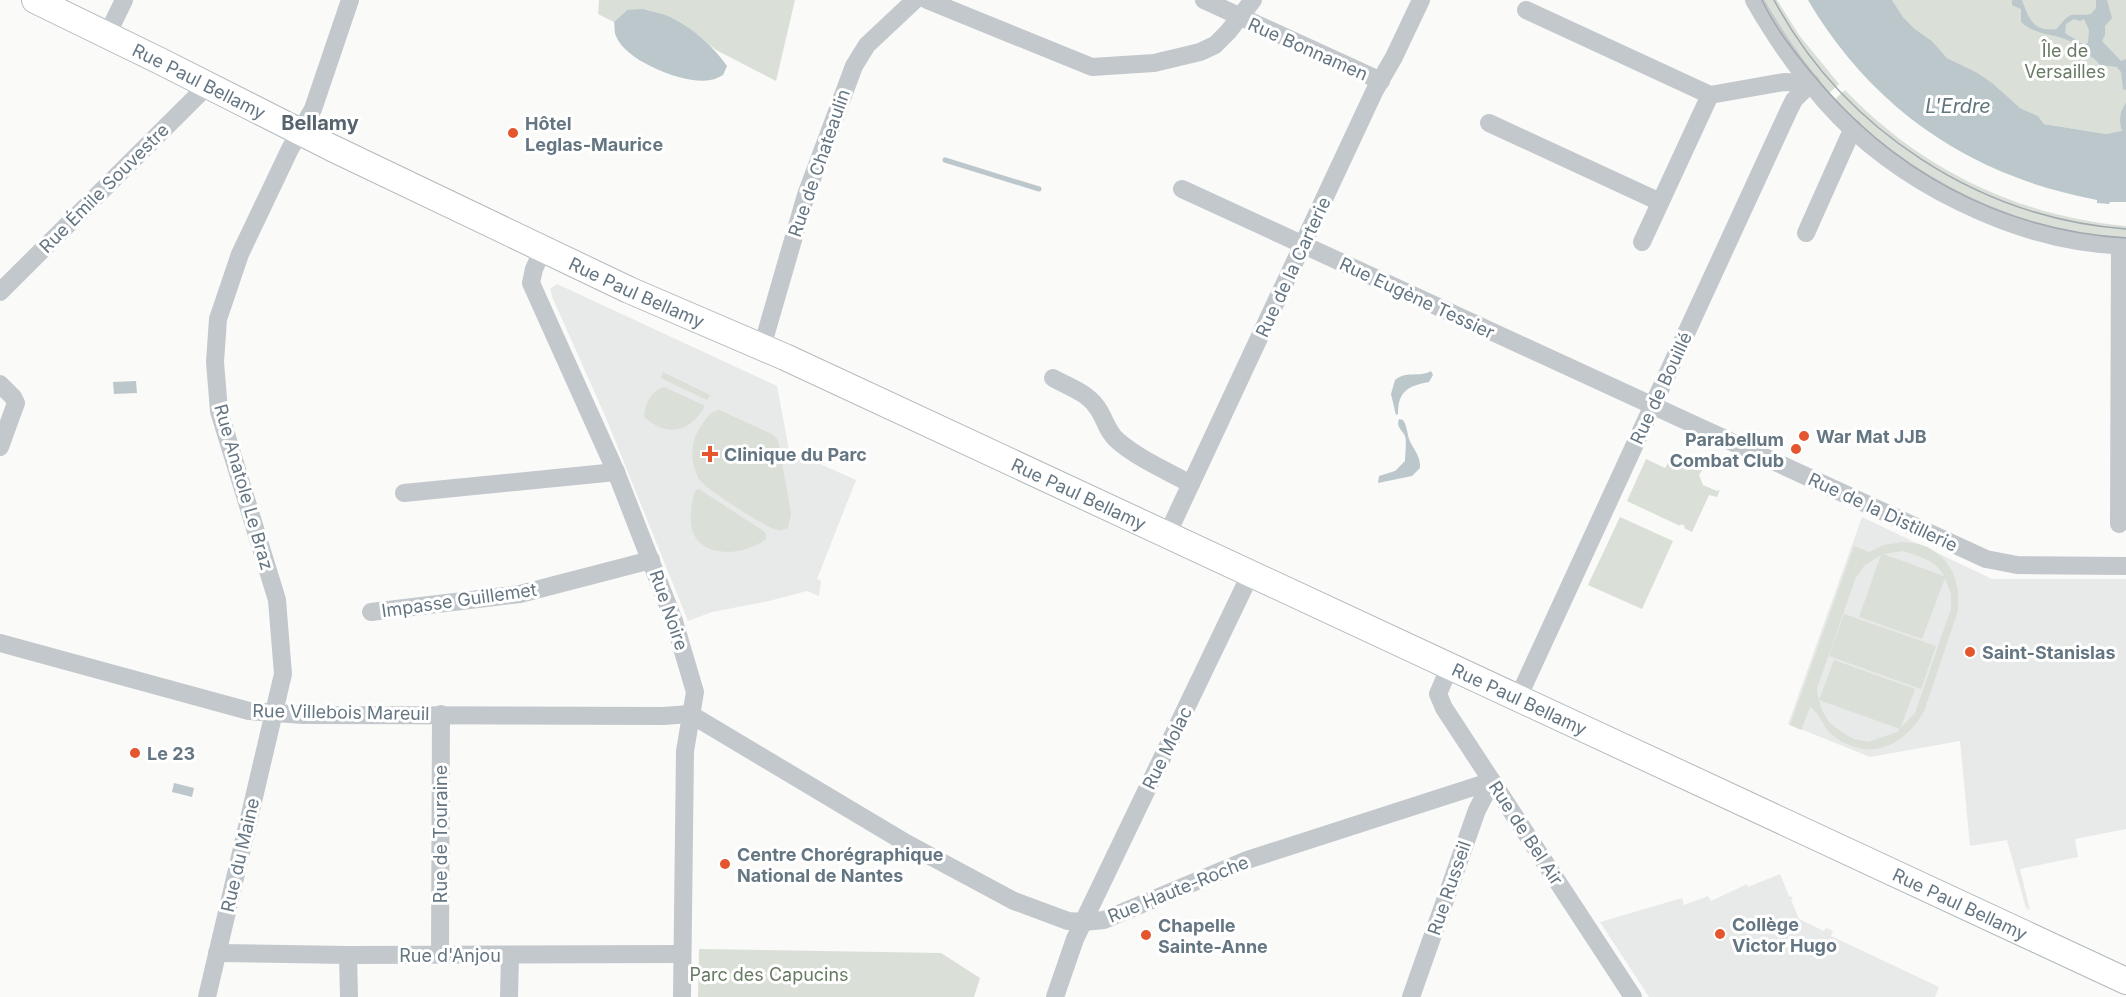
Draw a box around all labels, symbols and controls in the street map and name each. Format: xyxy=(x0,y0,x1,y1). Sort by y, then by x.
street label: Rue Bonnamen xyxy=(1245,13,1371,85)
street label: Rue Paul Bellamy xyxy=(129,39,269,123)
park label: Île de Versailles xyxy=(2024,39,2106,82)
street label: Rue de Chateaulin xyxy=(784,86,854,240)
water label: L'Erdre xyxy=(1925,94,1991,118)
district label: Bellamy xyxy=(281,111,359,135)
place label: Hôtel Leglas-Maurice xyxy=(525,113,663,155)
street label: Rue Émile Souvestre xyxy=(34,118,173,257)
marker: Hôtel Leglas-Maurice xyxy=(506,126,520,140)
street label: Rue de la Carterie xyxy=(1251,194,1335,340)
street label: Rue Paul Bellamy xyxy=(566,252,708,332)
street label: Rue Eugène Tessier xyxy=(1336,253,1498,343)
street label: Rue de Bouillé xyxy=(1626,329,1696,447)
street label: Rue Anatole Le Braz xyxy=(210,402,278,572)
place label: War Mat JJB xyxy=(1816,426,1927,447)
place label: Parabellum Combat Club xyxy=(1670,429,1784,471)
marker: War Mat JJB xyxy=(1797,429,1811,443)
marker: Parabellum Combat Club xyxy=(1789,442,1803,456)
place label: Clinique du Parc xyxy=(724,444,867,465)
marker: Clinique du Parc xyxy=(701,445,719,463)
street label: Rue Paul Bellamy xyxy=(1008,453,1150,534)
street label: Rue de la Distillerie xyxy=(1805,468,1961,556)
street label: Rue Noire xyxy=(645,567,693,653)
street label: Impasse Guillemet xyxy=(380,579,538,621)
place label: Saint-Stanislas xyxy=(1982,642,2116,663)
marker: Saint-Stanislas xyxy=(1963,645,1977,659)
street label: Rue Paul Bellamy xyxy=(1449,658,1590,739)
street label: Rue Villebois Mareuil xyxy=(252,700,430,724)
street label: Rue Molac xyxy=(1138,703,1196,793)
place label: Le 23 xyxy=(147,743,195,764)
marker: Le 23 xyxy=(128,746,142,760)
street label: Rue de Touraine xyxy=(430,765,451,903)
street label: Rue de Bel Air xyxy=(1485,777,1568,889)
street label: Rue du Maine xyxy=(217,796,263,914)
street label: Rue Russeil xyxy=(1423,838,1475,938)
place label: Centre Chorégraphique National de Nantes xyxy=(737,844,944,886)
street label: Rue Haute-Roche xyxy=(1105,851,1251,927)
marker: Centre Chorégraphique National de Nantes xyxy=(718,857,732,871)
street label: Rue Paul Bellamy xyxy=(1889,863,2031,944)
place label: Collège Victor Hugo xyxy=(1732,914,1837,956)
place label: Chapelle Sainte-Anne xyxy=(1158,915,1268,957)
marker: Collège Victor Hugo xyxy=(1713,927,1727,941)
marker: Chapelle Sainte-Anne xyxy=(1139,928,1153,942)
street label: Rue d'Anjou xyxy=(399,945,501,966)
park label: Parc des Capucins xyxy=(689,964,849,985)

